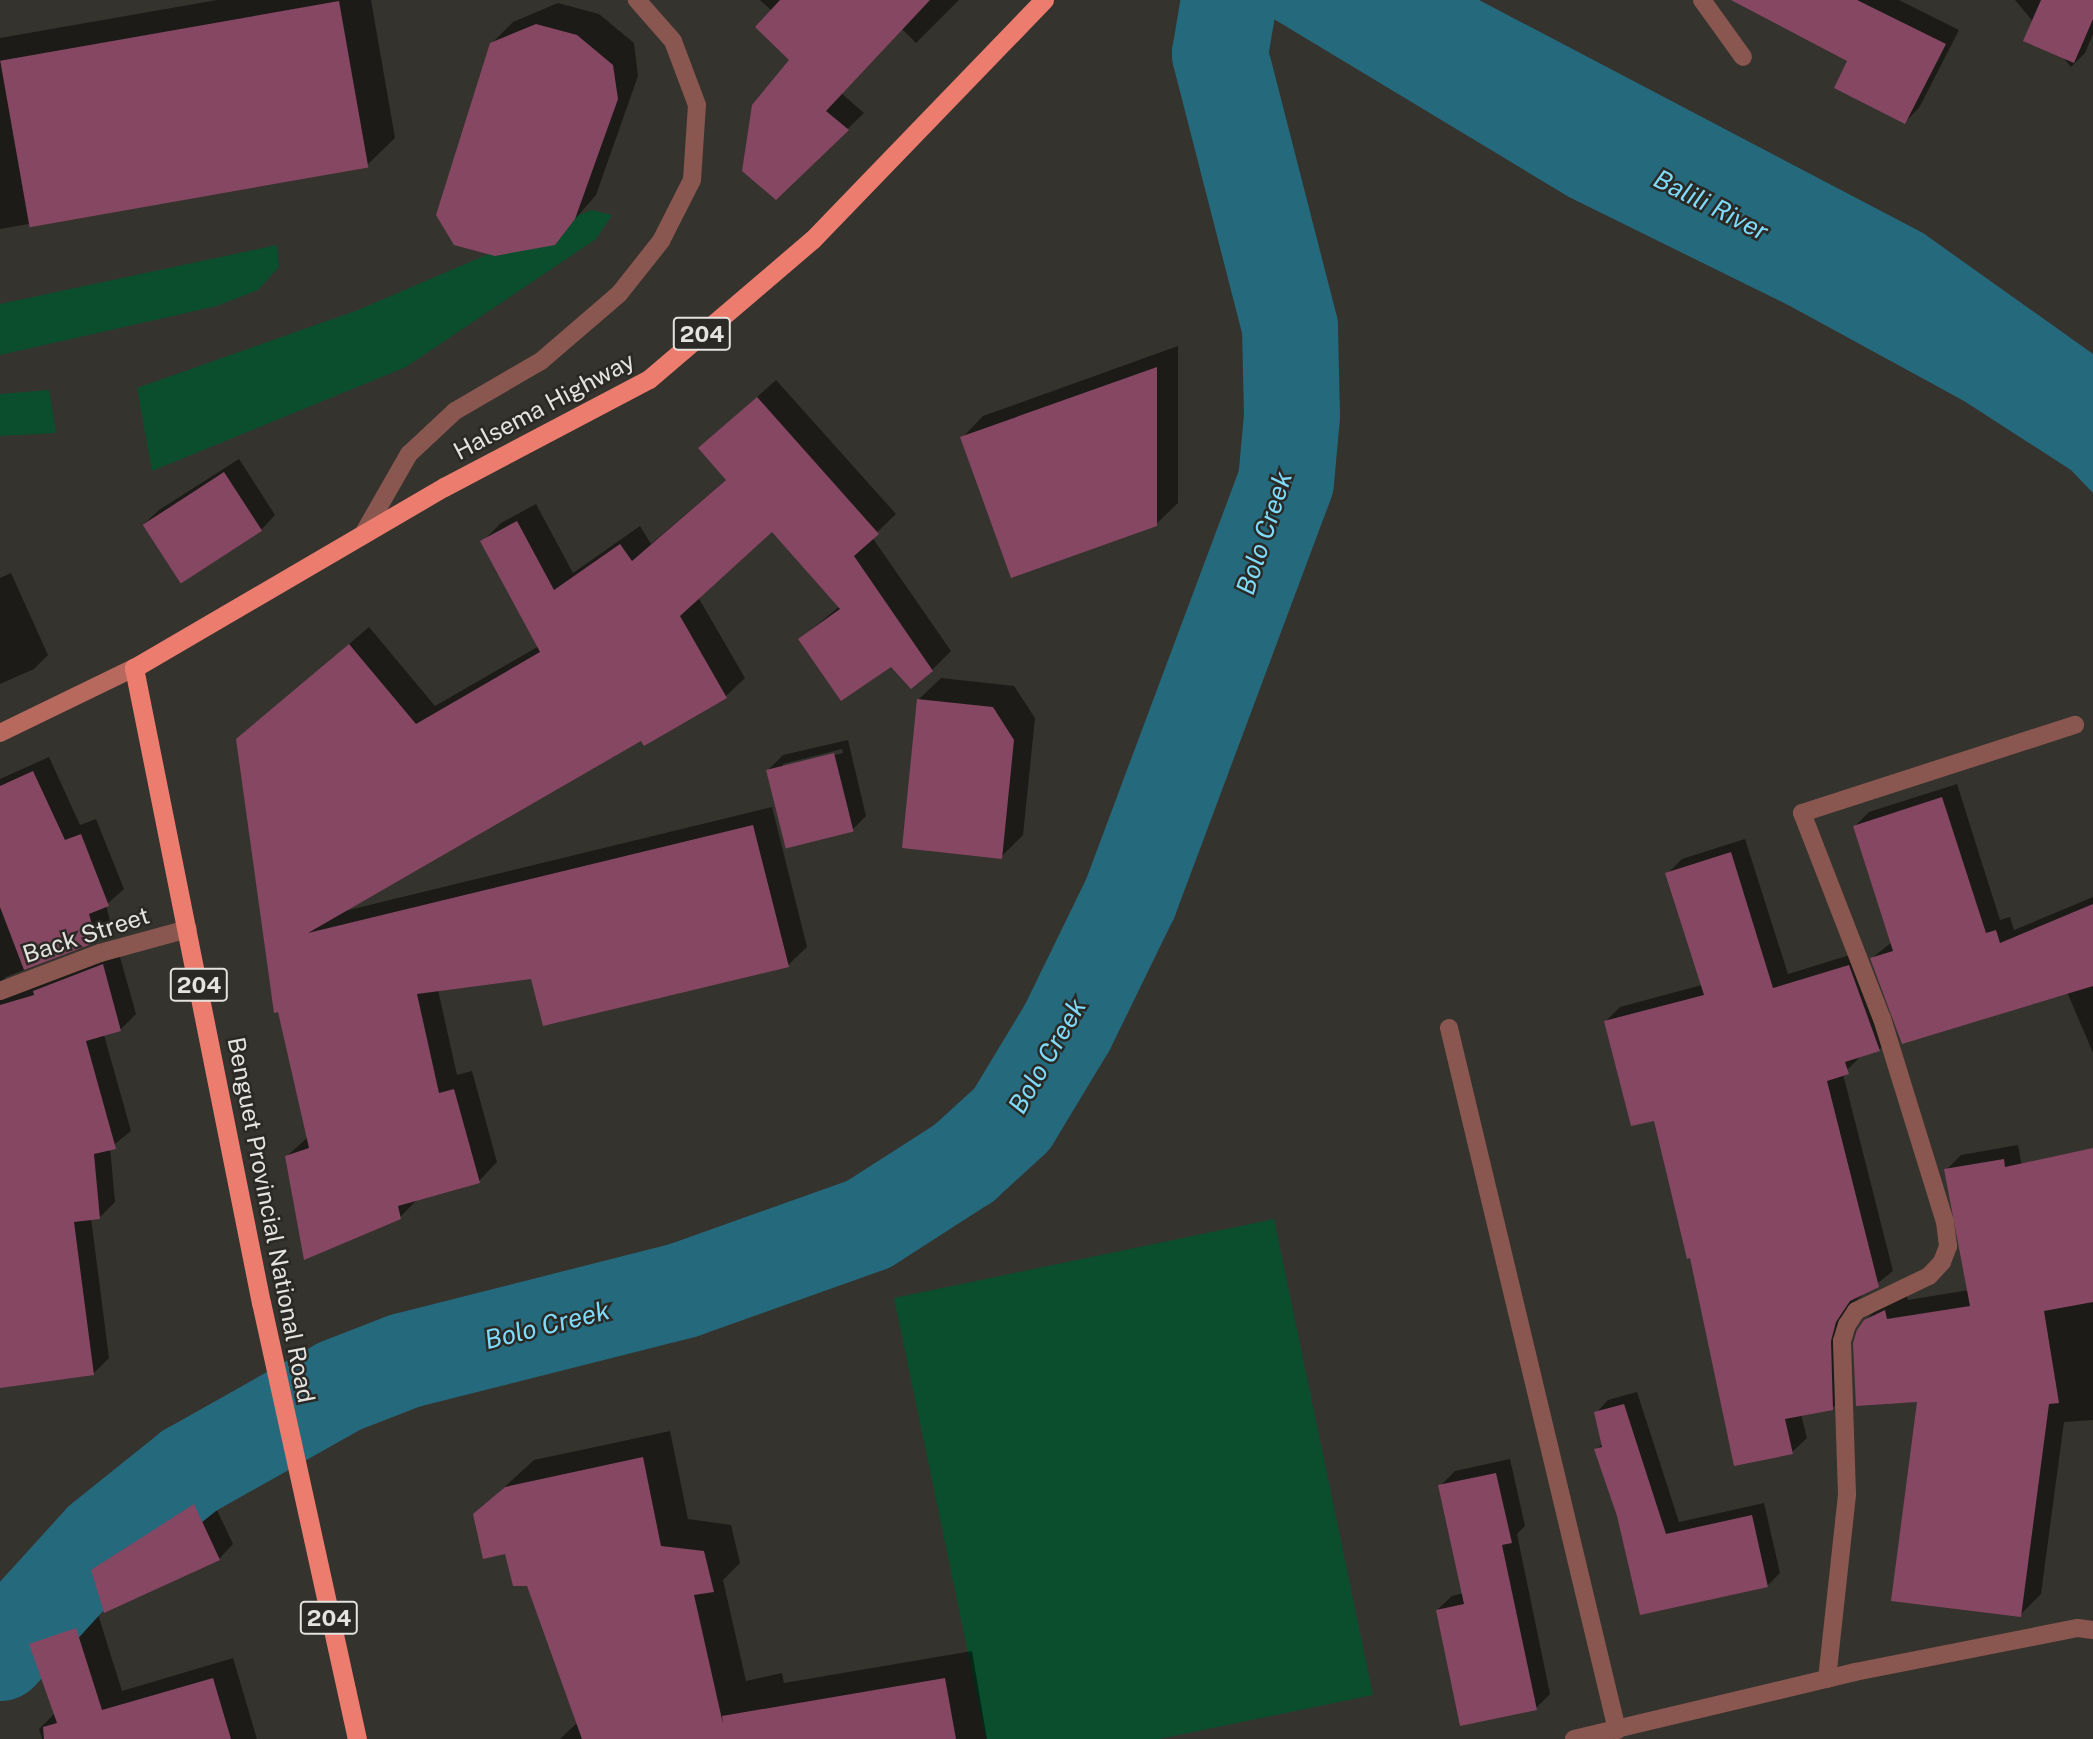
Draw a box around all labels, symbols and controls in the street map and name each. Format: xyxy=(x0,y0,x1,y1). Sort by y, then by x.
water label: Balili River xyxy=(1648,163,1774,247)
road number: 204 xyxy=(672,314,732,354)
street label: Halsema Highway xyxy=(449,346,639,466)
water label: Bolo Creek xyxy=(1229,467,1299,599)
street label: Back Street xyxy=(19,901,153,969)
road number: 204 xyxy=(169,966,229,1004)
water label: Bolo Creek xyxy=(1002,993,1092,1119)
street label: Benguet Provincial National Road xyxy=(221,1035,321,1405)
water label: Bolo Creek xyxy=(481,1294,613,1356)
road number: 204 xyxy=(299,1598,359,1638)

